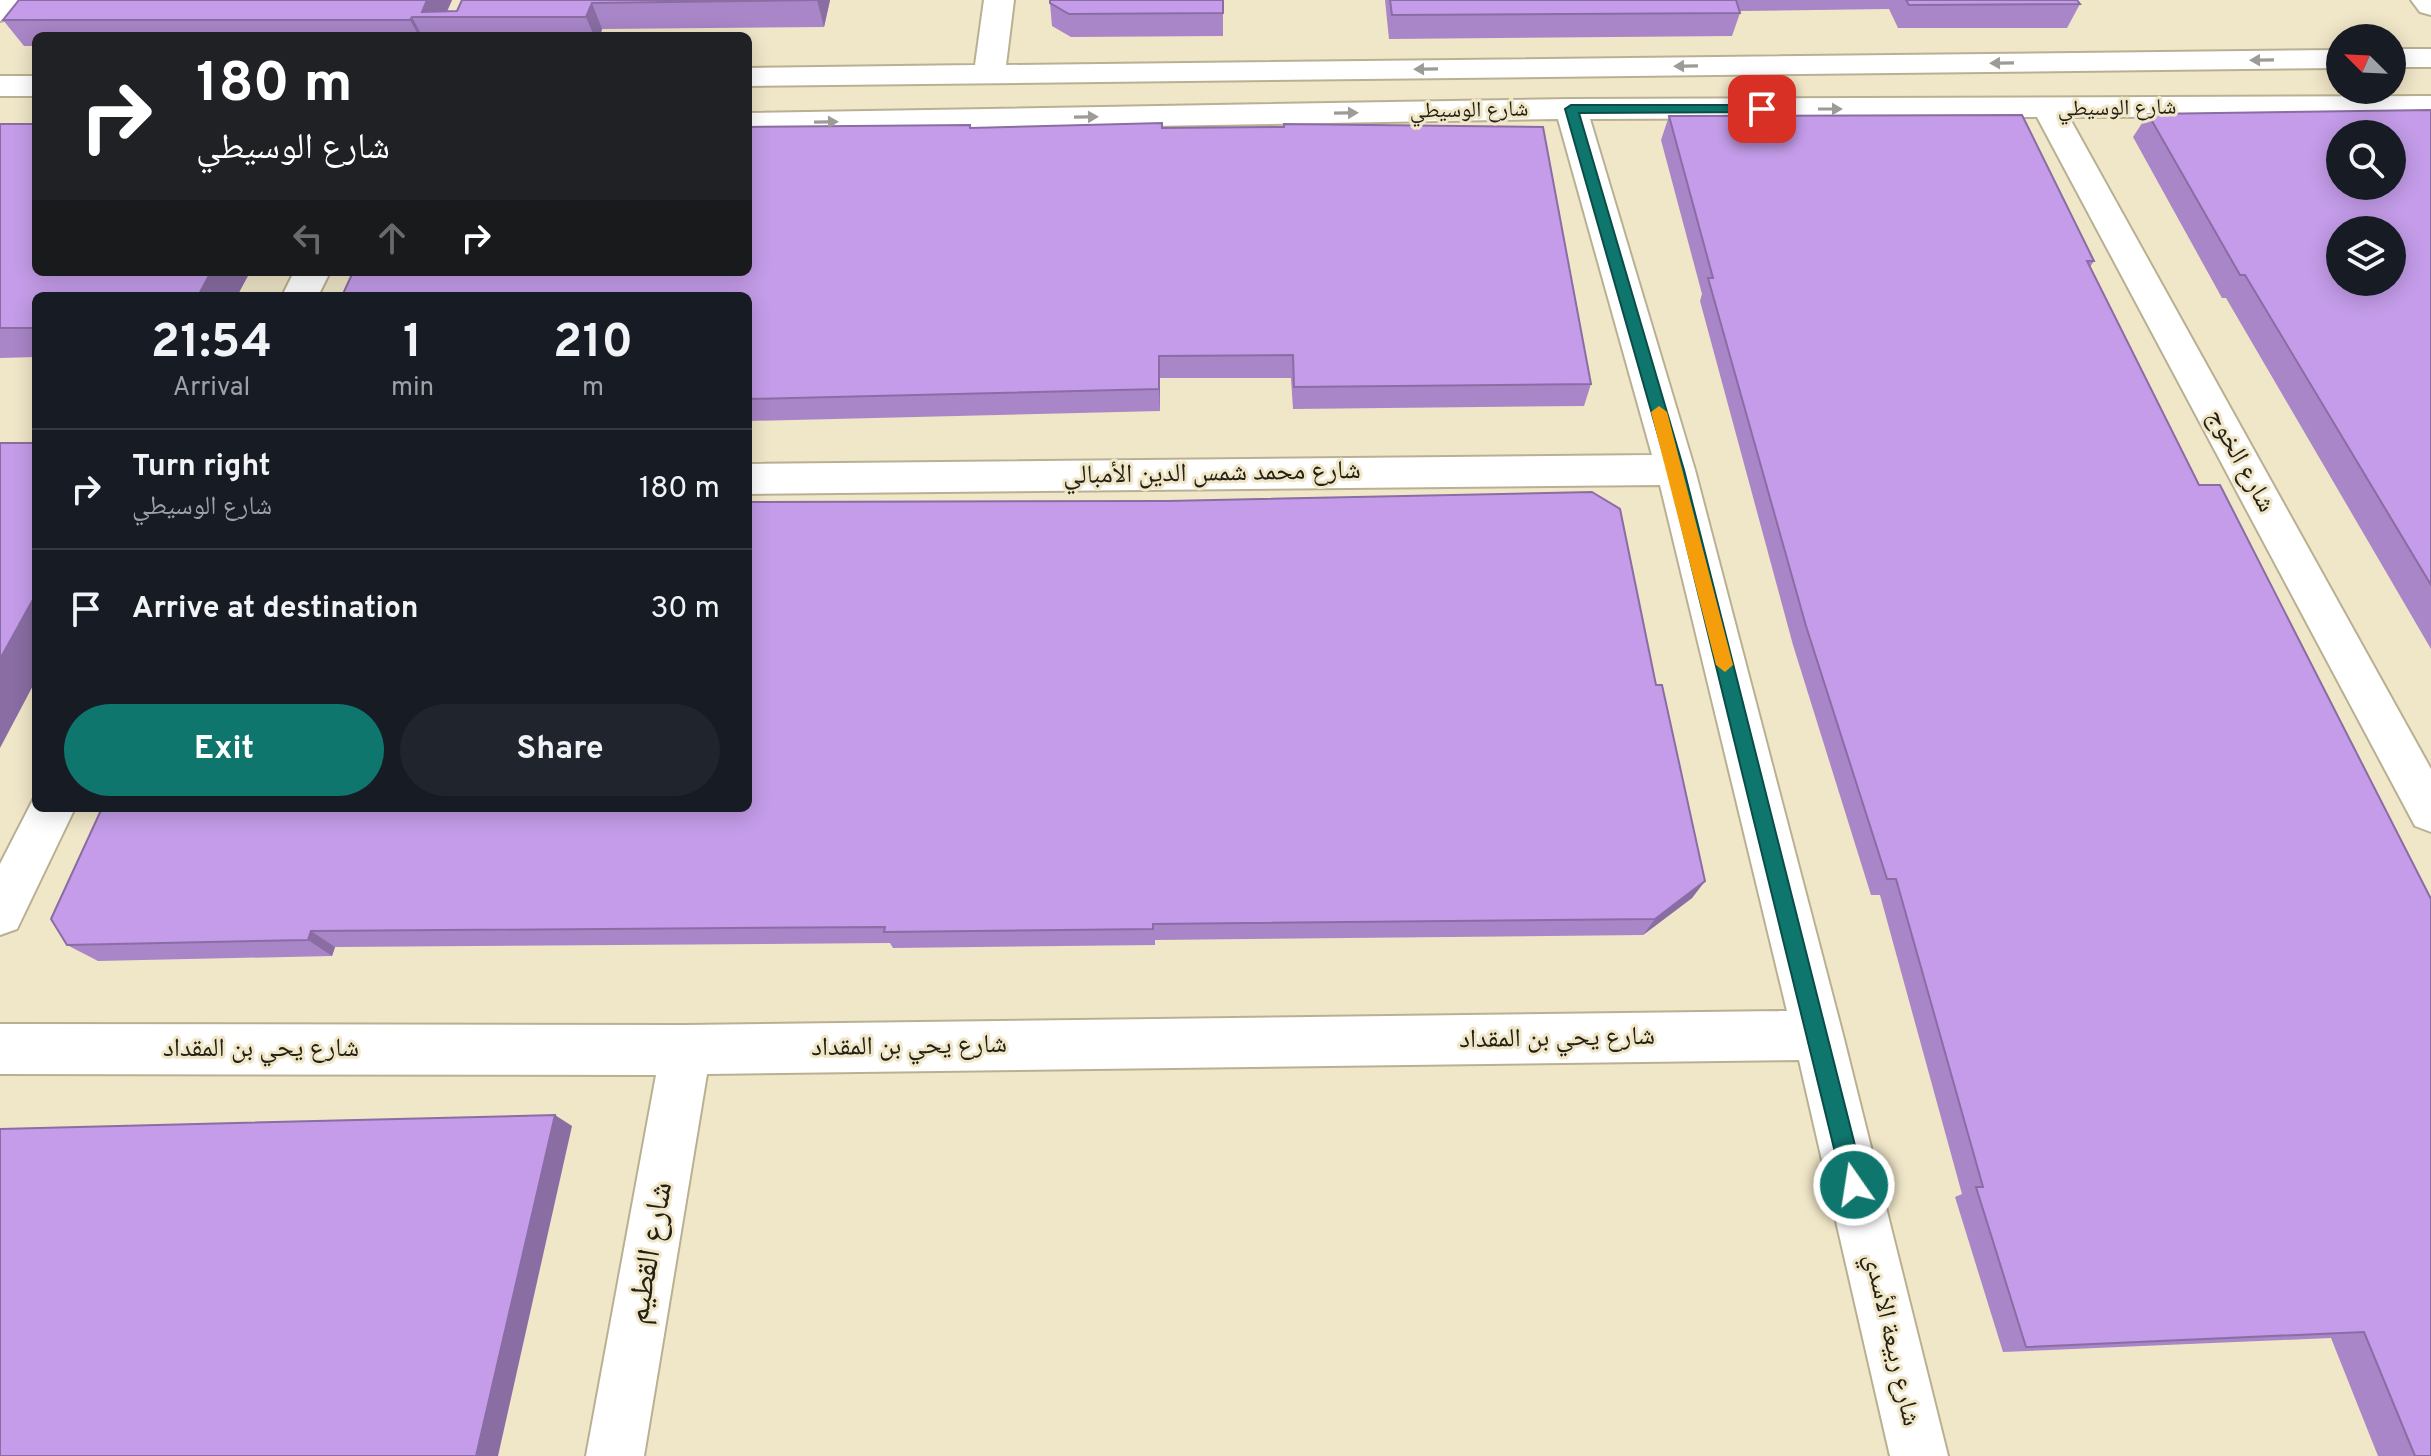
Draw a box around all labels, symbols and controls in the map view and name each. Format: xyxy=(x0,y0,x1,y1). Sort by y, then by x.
north arrow xyxy=(2326,24,2406,104)
map controls xyxy=(2326,24,2406,296)
text: 180 m xyxy=(196,51,353,121)
one-way arrow xyxy=(2249,54,2274,66)
one-way arrow xyxy=(1989,57,2014,69)
one-way arrow xyxy=(1673,60,1698,73)
one-way arrow xyxy=(1413,63,1438,76)
icon: right xyxy=(64,64,168,168)
pin xyxy=(1728,75,1796,143)
icon: arrive xyxy=(1740,87,1784,131)
street label: شارع الوسيطي xyxy=(2057,94,2177,125)
street label: شارع الوسيطي xyxy=(1409,96,1529,127)
one-way arrow xyxy=(1818,103,1843,115)
one-way arrow xyxy=(1334,106,1359,119)
one-way arrow xyxy=(1074,111,1099,123)
one-way arrow xyxy=(814,116,839,128)
button: search xyxy=(2326,120,2406,200)
text: شارع الوسيطي xyxy=(196,126,390,172)
icon: left xyxy=(286,216,330,260)
icon: ahead xyxy=(370,216,414,260)
icon: right xyxy=(454,216,498,260)
button: layers xyxy=(2326,216,2406,296)
text: 21:54 xyxy=(151,314,272,374)
text: 1 xyxy=(403,314,422,374)
text: 210 xyxy=(553,314,633,374)
text: Arrival xyxy=(173,372,250,405)
text: min xyxy=(391,372,434,405)
text: m xyxy=(582,372,604,405)
street label: شارع الخوج xyxy=(2198,403,2282,519)
text: Turn right xyxy=(132,449,270,486)
street label: شارع محمد شمس الدين الأمبالي xyxy=(1063,455,1361,495)
icon: right xyxy=(64,467,108,511)
text: 180 m xyxy=(639,471,720,508)
text: شارع الوسيطي xyxy=(132,491,272,524)
icon: arrive xyxy=(64,587,108,631)
text: Arrive at destination xyxy=(132,591,418,628)
text: 30 m xyxy=(651,591,720,628)
button: Exit xyxy=(64,704,384,796)
button: Share xyxy=(400,704,720,796)
street label: شارع يحي بن المقداد xyxy=(1459,1021,1655,1059)
street label: شارع يحي بن المقداد xyxy=(811,1029,1007,1067)
street label: شارع يحي بن المقداد xyxy=(163,1033,359,1067)
position arrow xyxy=(1812,1143,1896,1227)
street label: شارع القطيم xyxy=(619,1179,683,1327)
street label: شارع ربيعة الأسدي xyxy=(1854,1251,1927,1430)

